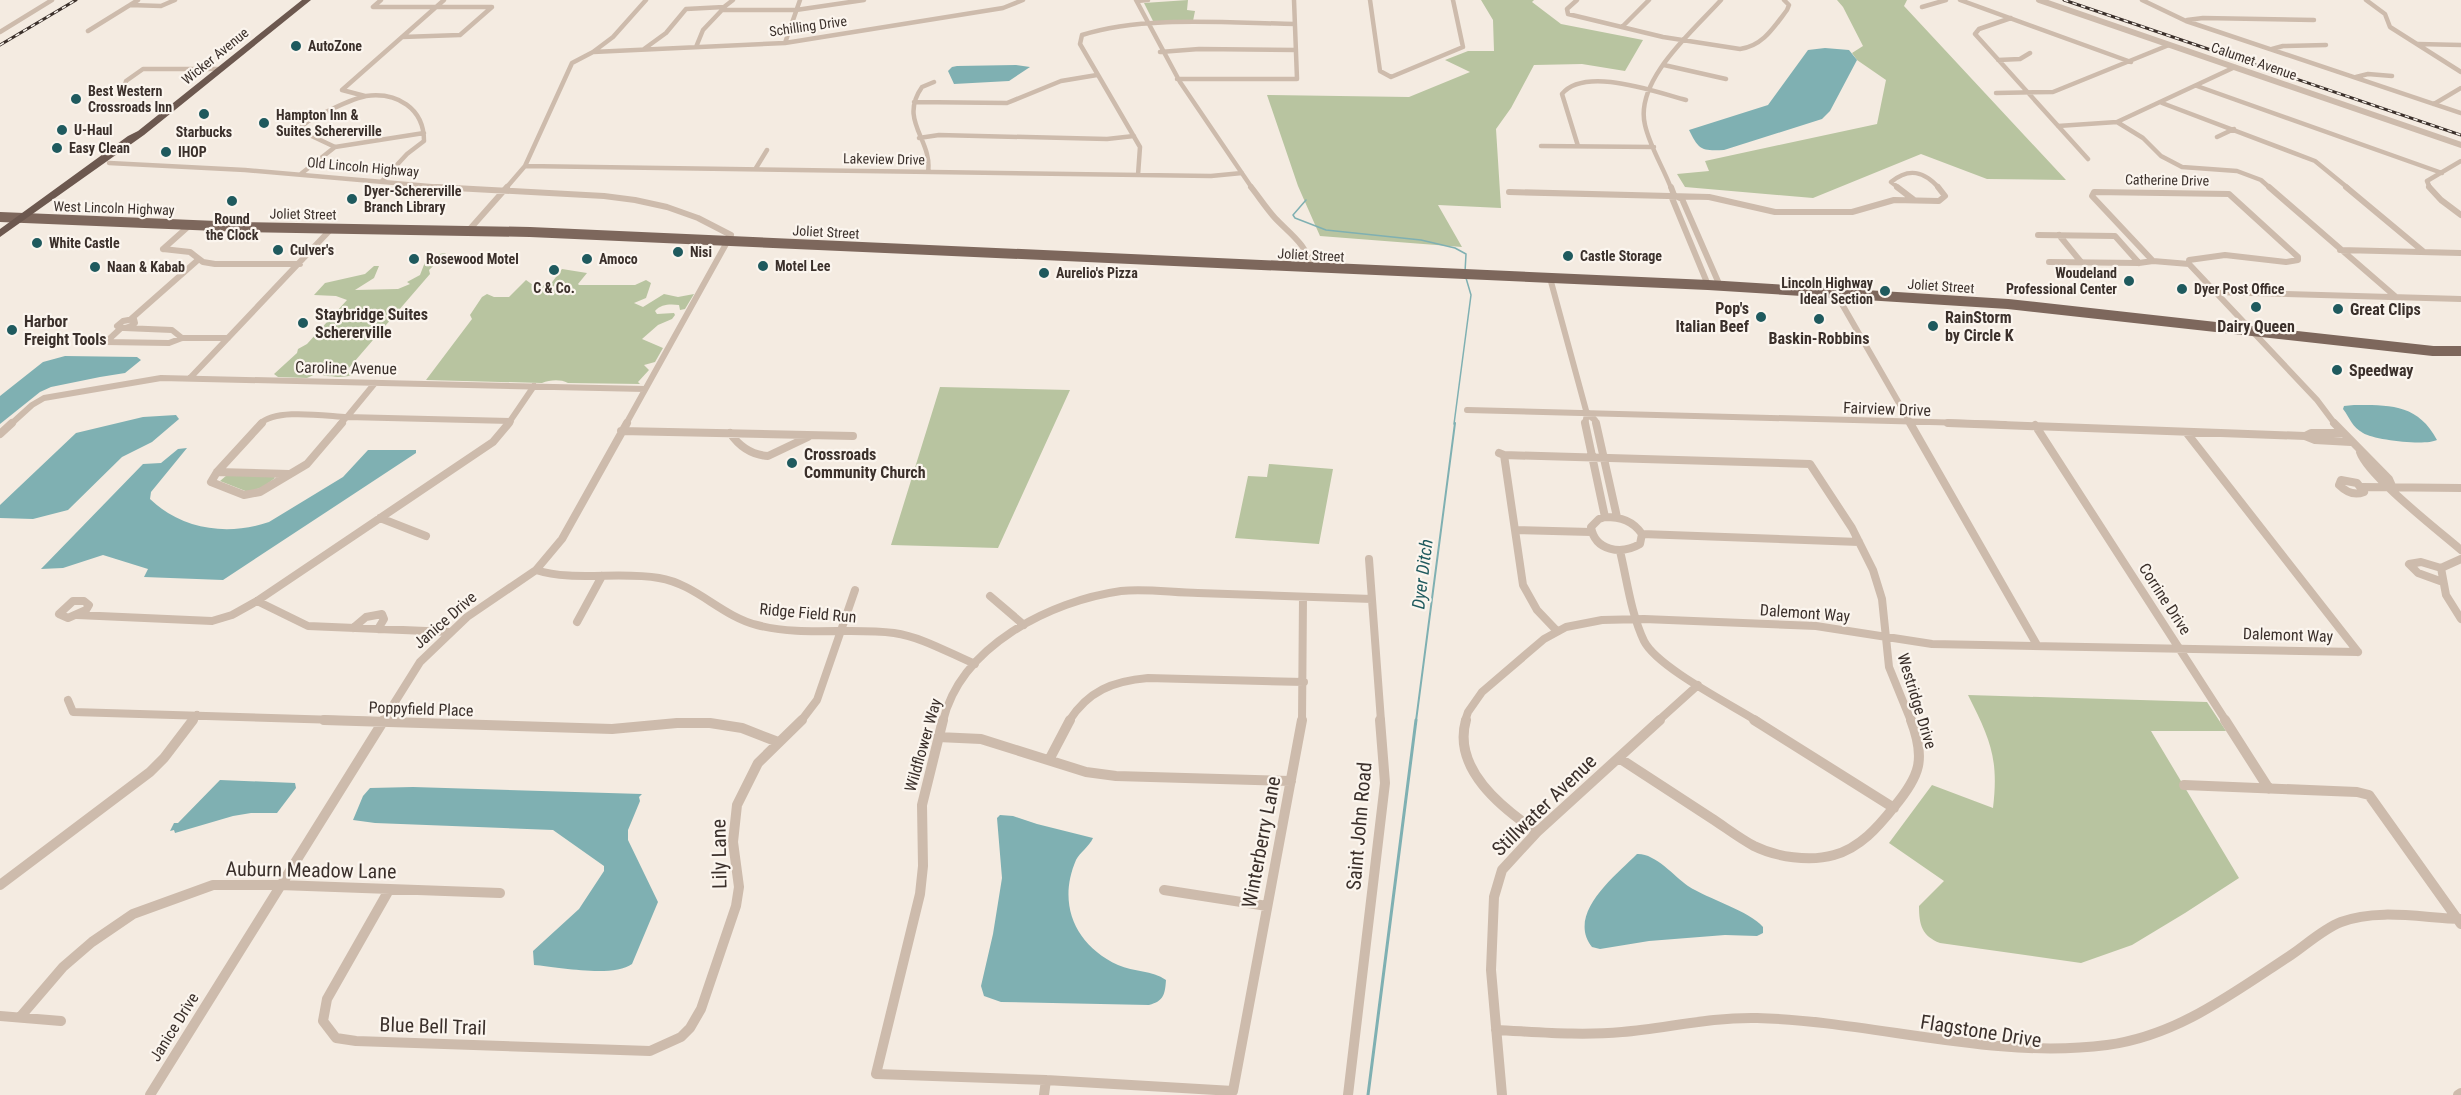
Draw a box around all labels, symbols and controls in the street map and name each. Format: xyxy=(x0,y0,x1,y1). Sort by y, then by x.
street label: Schilling Drive xyxy=(768,13,848,39)
street label: Wicker Avenue xyxy=(179,24,252,88)
place label: AutoZone xyxy=(308,38,362,54)
marker: AutoZone xyxy=(289,39,303,53)
street label: Calumet Avenue xyxy=(2209,39,2299,83)
place label: Best Western Crossroads Inn xyxy=(88,83,172,115)
marker: Best Western Crossroads Inn xyxy=(69,92,83,106)
marker: Starbucks xyxy=(197,107,211,121)
place label: Hampton Inn & Suites Schererville xyxy=(276,107,382,139)
marker: Hampton Inn & Suites Schererville xyxy=(257,116,271,130)
place label: U-Haul xyxy=(74,122,113,138)
marker: U-Haul xyxy=(55,123,69,137)
place label: Starbucks xyxy=(176,124,232,140)
place label: Easy Clean xyxy=(69,140,130,156)
marker: Easy Clean xyxy=(50,141,64,155)
place label: IHOP xyxy=(178,144,207,160)
marker: IHOP xyxy=(159,145,173,159)
street label: Lakeview Drive xyxy=(843,150,926,168)
street label: Old Lincoln Highway xyxy=(306,154,420,180)
street label: Catherine Drive xyxy=(2125,171,2210,189)
place label: Dyer-Schererville Branch Library xyxy=(364,183,462,215)
marker: Dyer-Schererville Branch Library xyxy=(345,192,359,206)
marker: Round the Clock xyxy=(225,194,239,208)
street label: West Lincoln Highway xyxy=(53,198,175,218)
street label: Joliet Street xyxy=(269,205,337,223)
place label: Round the Clock xyxy=(206,211,259,243)
street label: Joliet Street xyxy=(792,222,860,242)
place label: White Castle xyxy=(49,235,120,251)
marker: White Castle xyxy=(30,236,44,250)
place label: Culver's xyxy=(290,242,334,258)
marker: Culver's xyxy=(271,243,285,257)
place label: Nisi xyxy=(690,244,712,260)
marker: Nisi xyxy=(671,245,685,259)
street label: Joliet Street xyxy=(1277,245,1345,265)
place label: Castle Storage xyxy=(1580,248,1662,264)
marker: Castle Storage xyxy=(1561,249,1575,263)
place label: Rosewood Motel xyxy=(426,251,519,267)
place label: Amoco xyxy=(599,251,638,267)
marker: Rosewood Motel xyxy=(407,252,421,266)
marker: Amoco xyxy=(580,252,594,266)
place label: Motel Lee xyxy=(775,258,831,274)
place label: Naan & Kabab xyxy=(107,259,185,275)
marker: Motel Lee xyxy=(756,259,770,273)
marker: Naan & Kabab xyxy=(88,260,102,274)
marker: C & Co. xyxy=(547,263,561,277)
place label: Aurelio's Pizza xyxy=(1056,265,1138,281)
place label: Woudeland Professional Center xyxy=(2006,265,2117,297)
marker: Aurelio's Pizza xyxy=(1037,266,1051,280)
marker: Woudeland Professional Center xyxy=(2122,274,2136,288)
place label: Lincoln Highway Ideal Section xyxy=(1781,275,1874,307)
street label: Joliet Street xyxy=(1907,276,1975,296)
place label: C & Co. xyxy=(533,280,575,296)
place label: Dyer Post Office xyxy=(2194,281,2285,297)
marker: Dyer Post Office xyxy=(2175,282,2189,296)
marker: Lincoln Highway Ideal Section xyxy=(1878,284,1892,298)
place label: Pop's Italian Beef xyxy=(1676,299,1750,336)
marker: Dairy Queen xyxy=(2249,300,2263,314)
place label: Great Clips xyxy=(2350,300,2421,319)
marker: Great Clips xyxy=(2331,302,2345,316)
place label: Staybridge Suites Schererville xyxy=(315,305,428,342)
place label: RainStorm by Circle K xyxy=(1945,308,2014,345)
marker: Pop's Italian Beef xyxy=(1754,310,1768,324)
place label: Harbor Freight Tools xyxy=(24,312,107,349)
marker: Baskin-Robbins xyxy=(1812,312,1826,326)
marker: Staybridge Suites Schererville xyxy=(296,316,310,330)
place label: Dairy Queen xyxy=(2217,317,2295,336)
marker: RainStorm by Circle K xyxy=(1926,319,1940,333)
marker: Harbor Freight Tools xyxy=(5,323,19,337)
place label: Baskin-Robbins xyxy=(1769,329,1869,348)
street label: Caroline Avenue xyxy=(295,358,397,378)
place label: Speedway xyxy=(2349,361,2413,380)
marker: Speedway xyxy=(2330,363,2344,377)
street label: Fairview Drive xyxy=(1843,398,1931,420)
place label: Crossroads Community Church xyxy=(804,445,926,482)
marker: Crossroads Community Church xyxy=(785,456,799,470)
water label: Dyer Ditch xyxy=(1407,538,1437,610)
street label: Corrine Drive xyxy=(2135,560,2195,638)
street label: Janice Drive xyxy=(410,587,480,653)
street label: Ridge Field Run xyxy=(759,599,857,627)
street label: Dalemont Way xyxy=(1759,600,1851,626)
street label: Dalemont Way xyxy=(2243,624,2334,646)
street label: Westridge Drive xyxy=(1893,651,1941,751)
street label: Wildflower Way xyxy=(901,696,945,794)
street label: Poppyfield Place xyxy=(368,698,474,720)
street label: Stillwater Avenue xyxy=(1487,749,1601,861)
street label: Saint John Road xyxy=(1341,761,1377,891)
street label: Winterberry Lane xyxy=(1236,774,1286,910)
street label: Lily Lane xyxy=(706,819,732,889)
street label: Auburn Meadow Lane xyxy=(225,857,397,883)
street label: Janice Drive xyxy=(145,989,203,1065)
street label: Flagstone Drive xyxy=(1919,1010,2043,1052)
street label: Blue Bell Trail xyxy=(379,1012,487,1040)

